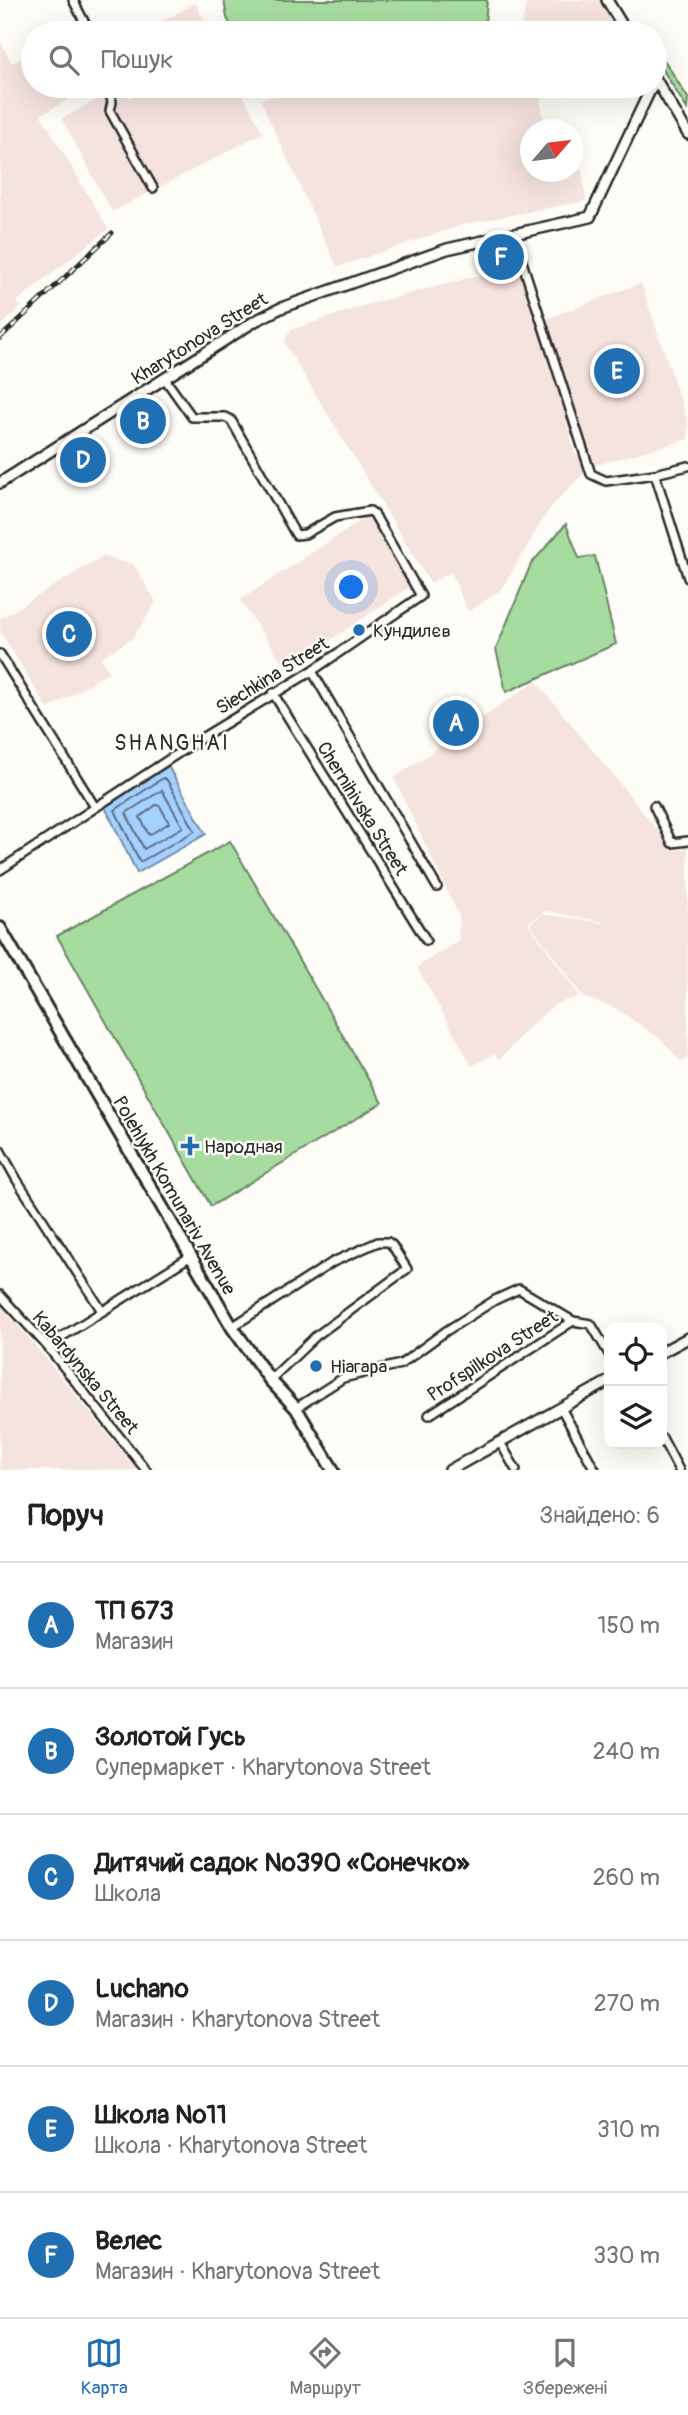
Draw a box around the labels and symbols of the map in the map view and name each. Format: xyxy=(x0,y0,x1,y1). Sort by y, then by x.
north arrow xyxy=(520,119,583,182)
pin: F xyxy=(478,231,524,283)
street label: Kharytonova Street xyxy=(127,287,272,390)
pin: E xyxy=(594,345,640,397)
pin: B xyxy=(120,395,166,447)
pin: D xyxy=(60,434,106,486)
your location xyxy=(334,570,368,604)
pin: C xyxy=(46,608,92,660)
place label: Кундилєв xyxy=(373,619,451,643)
marker: Кундилєв xyxy=(351,622,367,638)
street label: Siechkina Street xyxy=(212,631,334,720)
pin: A xyxy=(433,697,479,749)
district label: SHANGHAI xyxy=(114,730,230,757)
street label: Chernihivska Street xyxy=(311,737,413,880)
street label: Polehlykh Komunariv Avenue xyxy=(107,1092,241,1300)
place label: Народная xyxy=(204,1135,283,1159)
marker: Народная xyxy=(182,1138,198,1154)
street label: Profspilkova Street xyxy=(423,1304,563,1407)
street label: Kabardynska Street xyxy=(27,1306,144,1439)
place label: Ніагара xyxy=(330,1355,388,1379)
marker: Ніагара xyxy=(308,1358,324,1374)

